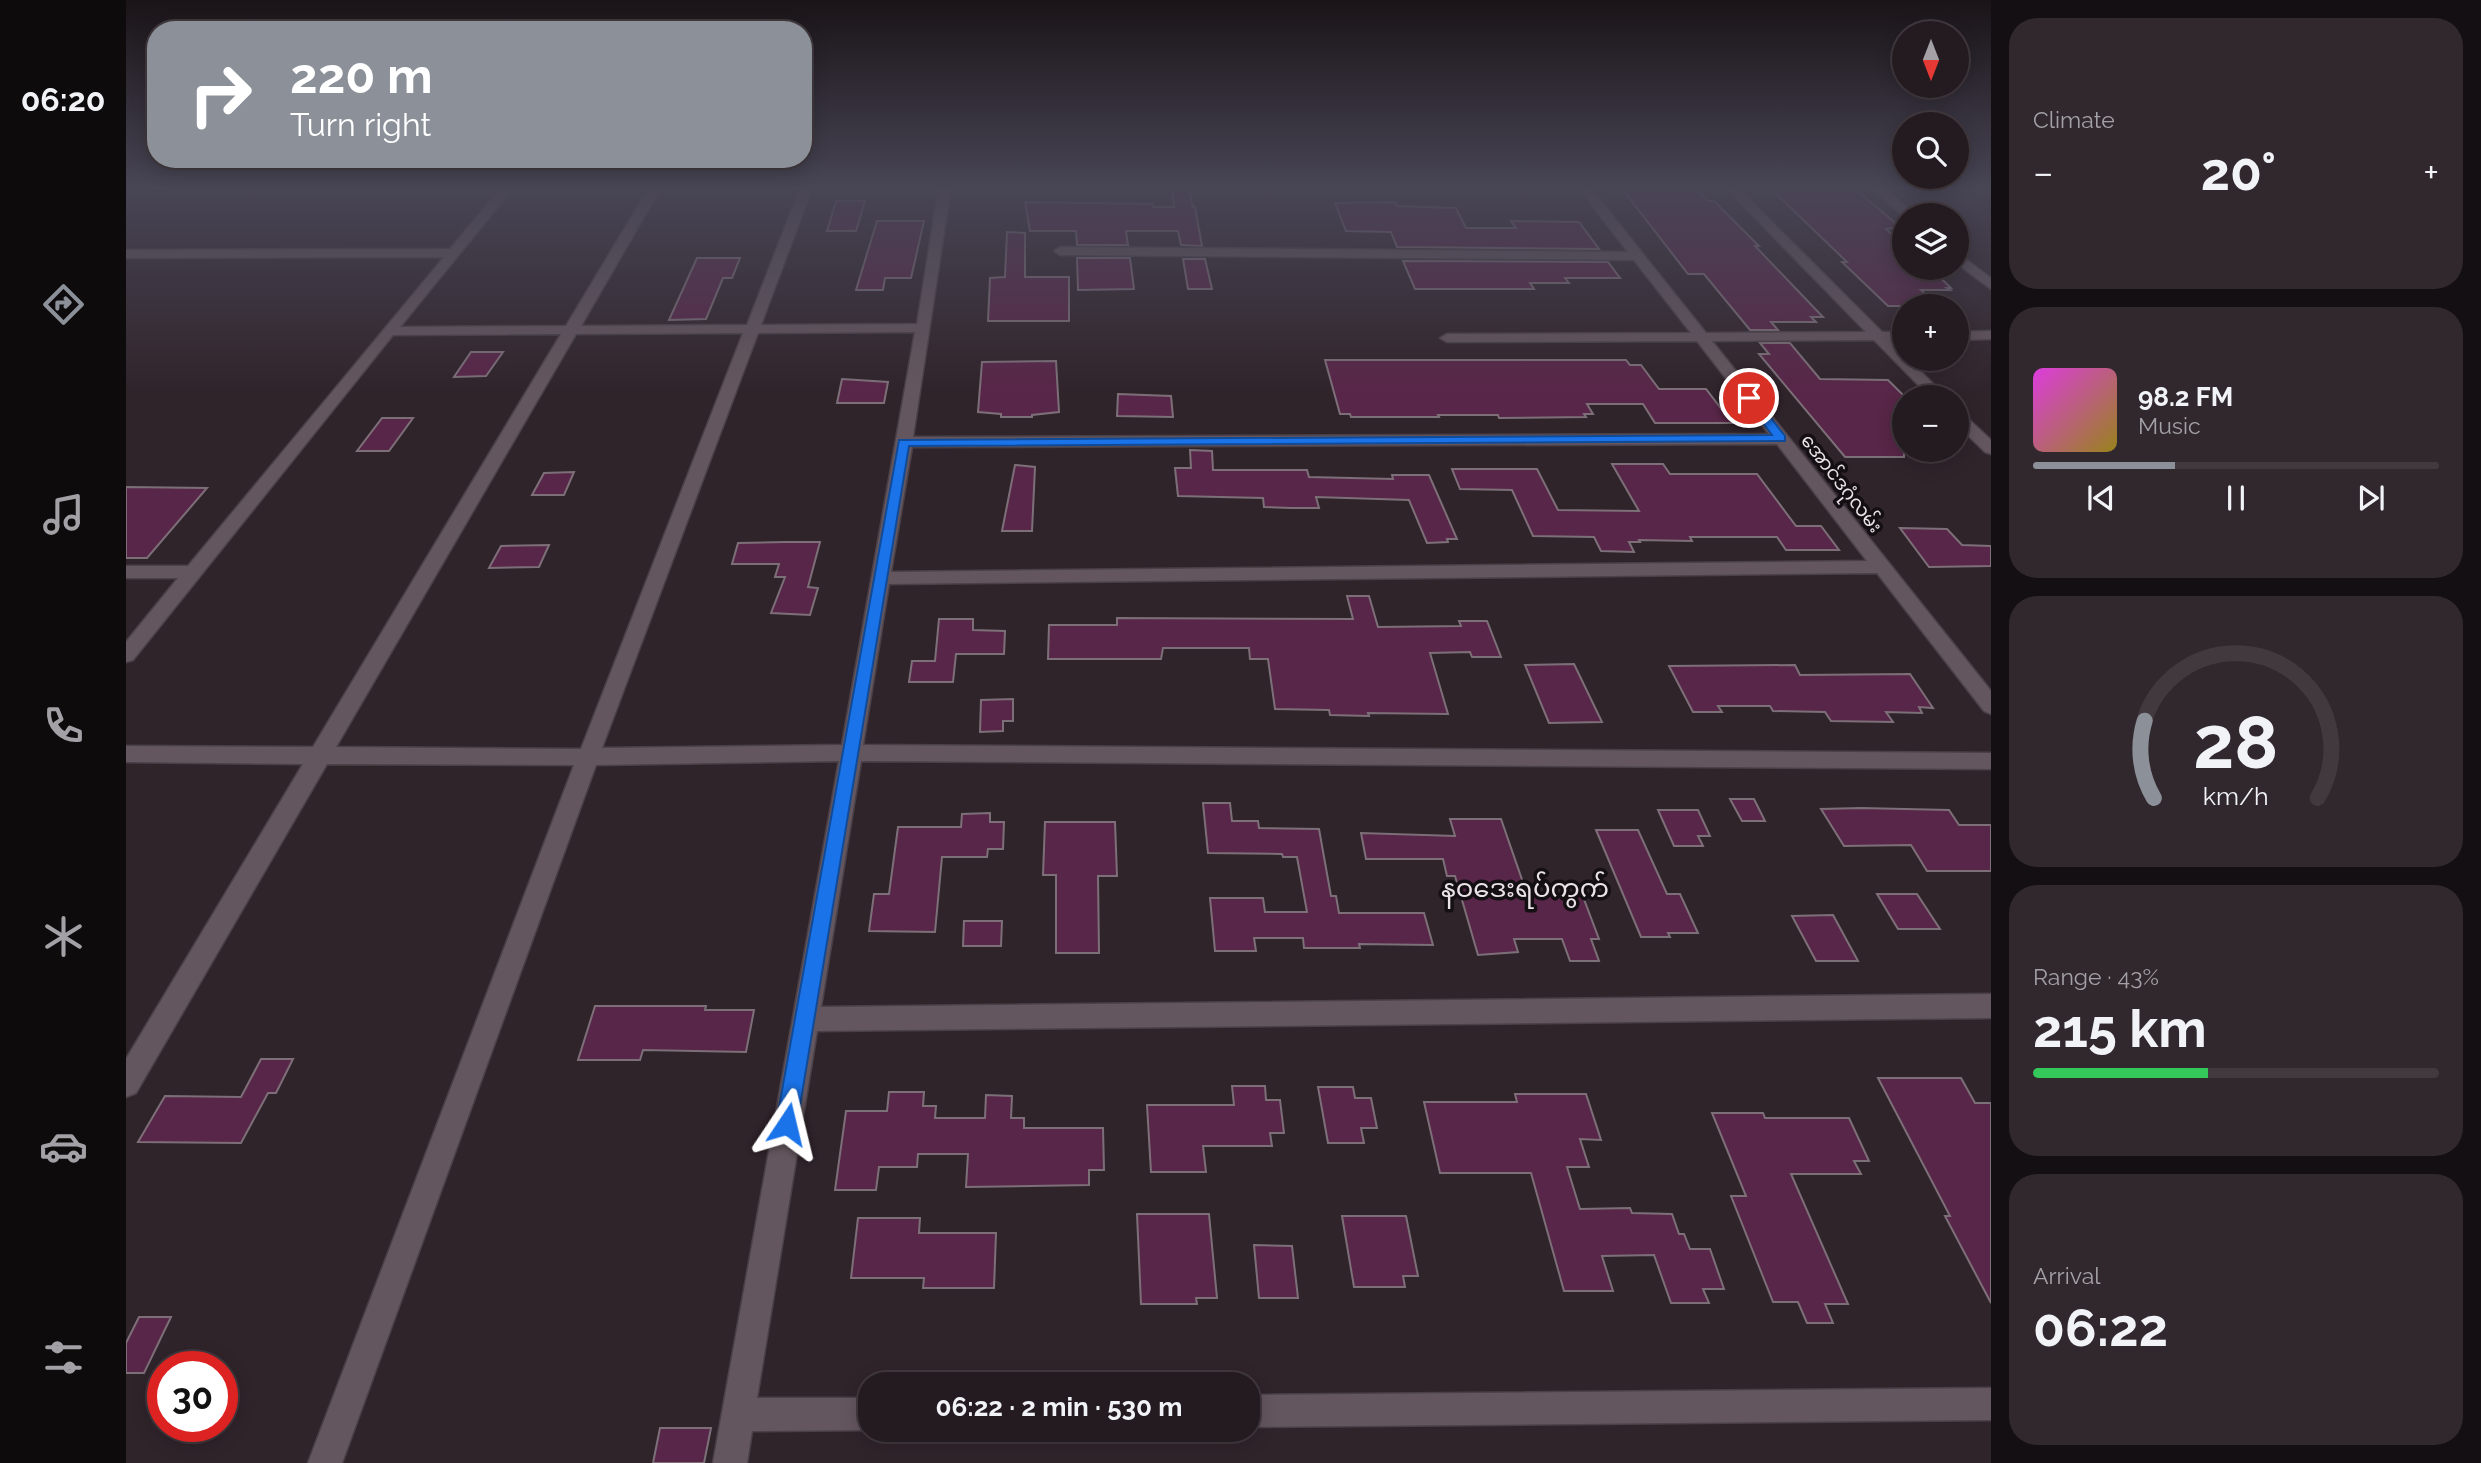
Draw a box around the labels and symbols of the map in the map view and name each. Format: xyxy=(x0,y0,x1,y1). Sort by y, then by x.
north arrow xyxy=(1892,21,1969,98)
pin xyxy=(1719,368,1779,428)
street label: အောင်ဒဂုံလမ်း xyxy=(1792,428,1890,540)
district label: နဝဒေးရပ်ကွက် xyxy=(1441,871,1609,909)
position arrow xyxy=(750,1087,824,1161)
speed limit sign: 30 xyxy=(147,1351,238,1442)

